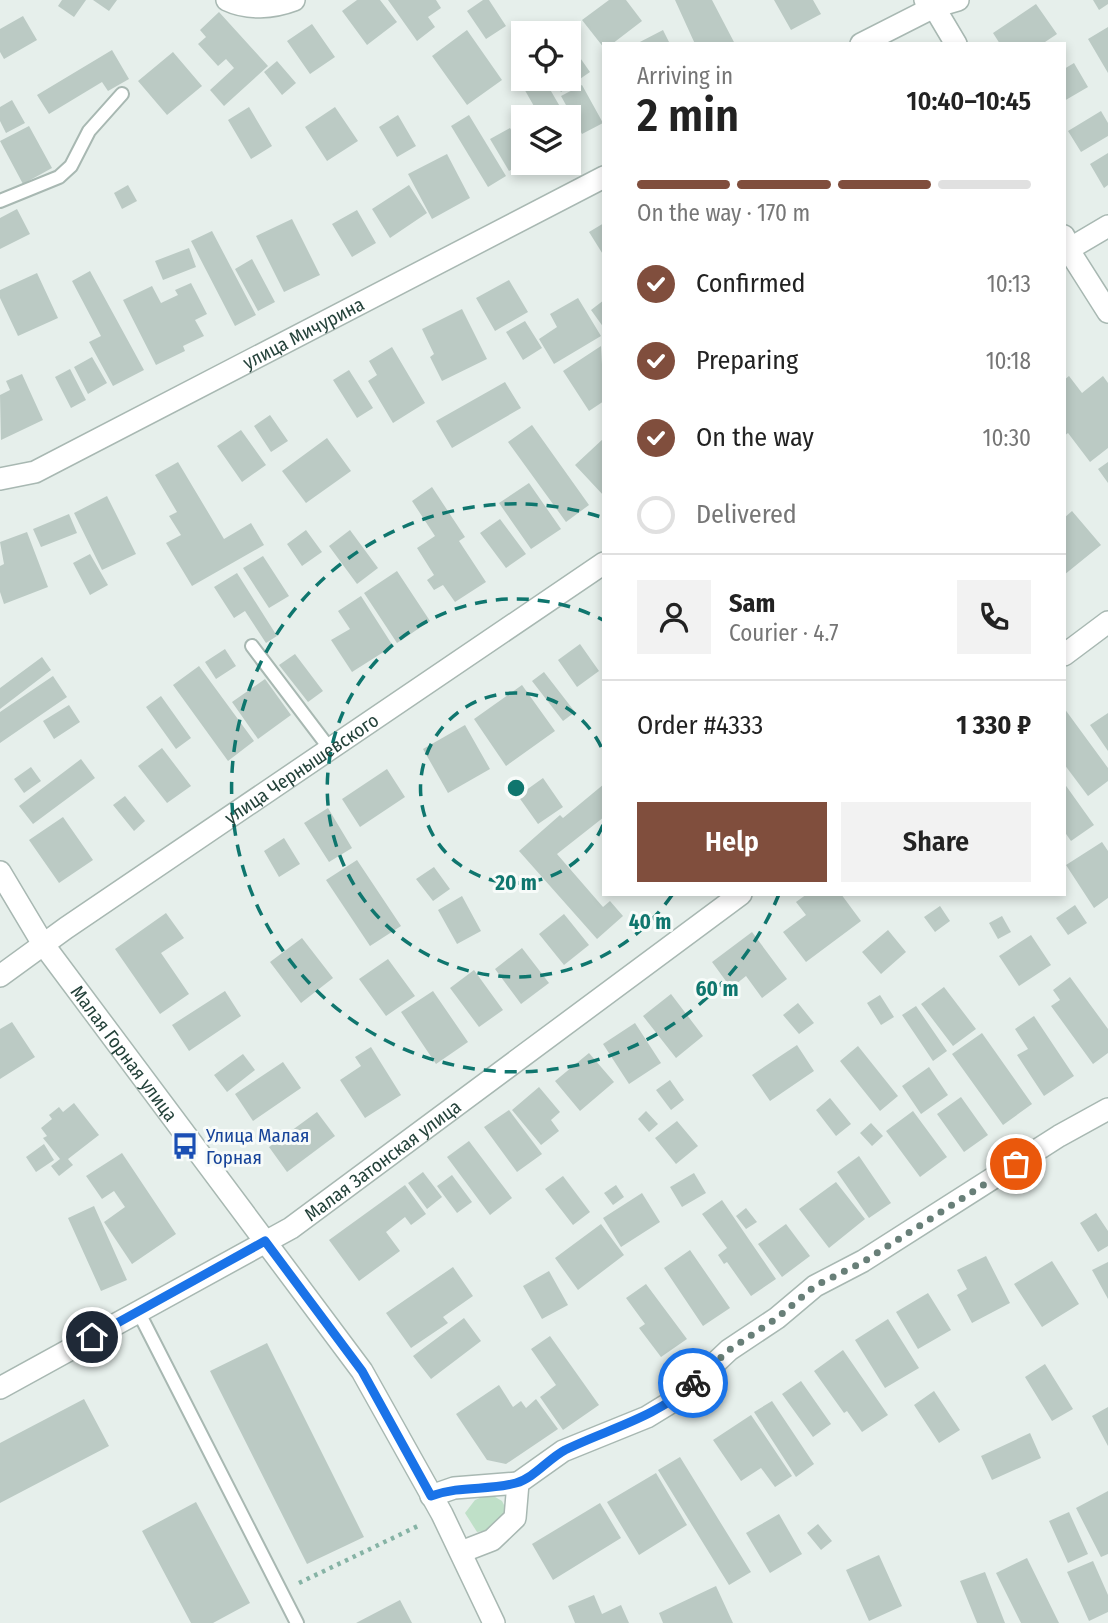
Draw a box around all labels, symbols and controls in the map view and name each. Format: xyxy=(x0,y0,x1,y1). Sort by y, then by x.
map controls xyxy=(511,21,581,175)
button: locate xyxy=(511,21,581,91)
text: Arriving in xyxy=(637,62,733,90)
text: 10:40–10:45 xyxy=(907,86,1031,117)
text: 2 min xyxy=(637,88,739,143)
button: layers xyxy=(511,105,581,175)
text: On the way · 170 m xyxy=(637,199,810,227)
icon: check xyxy=(637,265,675,303)
text: Confirmed xyxy=(696,268,806,299)
text: 10:13 xyxy=(987,270,1031,298)
street label: улица Мичурина xyxy=(239,292,368,374)
icon: check xyxy=(637,342,675,380)
text: Preparing xyxy=(696,345,798,376)
text: 10:18 xyxy=(986,347,1031,375)
icon: check xyxy=(637,419,675,457)
text: On the way xyxy=(696,422,814,453)
text: 10:30 xyxy=(983,424,1031,452)
text: Delivered xyxy=(696,499,797,530)
button: person xyxy=(637,580,711,654)
button: phone xyxy=(957,580,1031,654)
text: Sam xyxy=(729,588,775,619)
text: Courier · 4.7 xyxy=(729,619,839,647)
street label: улица Чернышевского xyxy=(220,708,383,829)
text: Order #4333 xyxy=(637,710,763,741)
text: 1 330 ₽ xyxy=(956,710,1031,741)
centre of rings xyxy=(504,776,528,800)
button: Help xyxy=(637,802,827,882)
button: Share xyxy=(841,802,1031,882)
text: 20 m xyxy=(494,870,537,896)
text: 40 m xyxy=(629,909,671,935)
text: 60 m xyxy=(696,976,738,1002)
street label: Малая Горная улица xyxy=(66,981,183,1126)
street label: Малая Затонская улица xyxy=(300,1095,465,1226)
place label: Улица Малая Горная xyxy=(205,1124,309,1169)
bus stop icon: Улица Малая Горная xyxy=(170,1131,200,1161)
pin xyxy=(986,1134,1046,1194)
icon: bag xyxy=(997,1145,1035,1183)
pin xyxy=(62,1307,122,1367)
icon: home xyxy=(73,1318,111,1356)
courier xyxy=(658,1348,728,1418)
icon: bike xyxy=(674,1364,712,1402)

